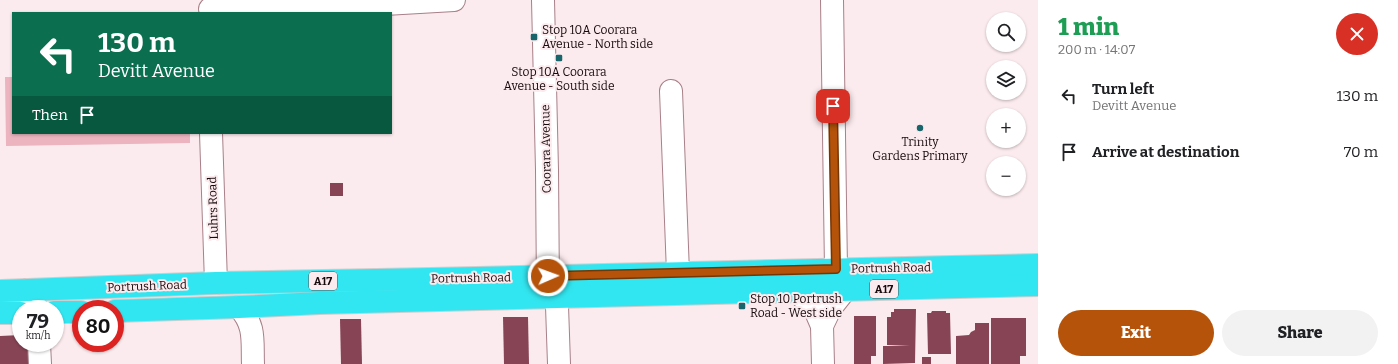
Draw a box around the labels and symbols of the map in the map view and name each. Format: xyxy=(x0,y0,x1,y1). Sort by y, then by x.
place label: Stop 10A Coorara Avenue - North side xyxy=(542,23,653,51)
marker: Stop 10A Coorara Avenue - North side xyxy=(529,32,539,42)
marker: Stop 10A Coorara Avenue - South side xyxy=(554,53,564,63)
place label: Stop 10A Coorara Avenue - South side xyxy=(504,65,614,93)
pin xyxy=(816,89,850,123)
street label: Coorara Avenue xyxy=(538,104,554,194)
marker: Trinity Gardens Primary xyxy=(915,123,925,133)
place label: Trinity Gardens Primary xyxy=(872,135,968,163)
street label: Luhrs Road xyxy=(205,176,221,240)
position arrow xyxy=(527,255,569,297)
street label: Portrush Road xyxy=(851,260,931,276)
street label: Portrush Road xyxy=(431,270,511,286)
road number: A17 xyxy=(309,272,337,290)
street label: Portrush Road xyxy=(107,278,187,294)
road number: A17 xyxy=(870,280,898,298)
place label: Stop 10 Portrush Road - West side xyxy=(750,292,843,320)
speed limit sign: 80 xyxy=(72,300,124,352)
marker: Stop 10 Portrush Road - West side xyxy=(737,301,747,311)

